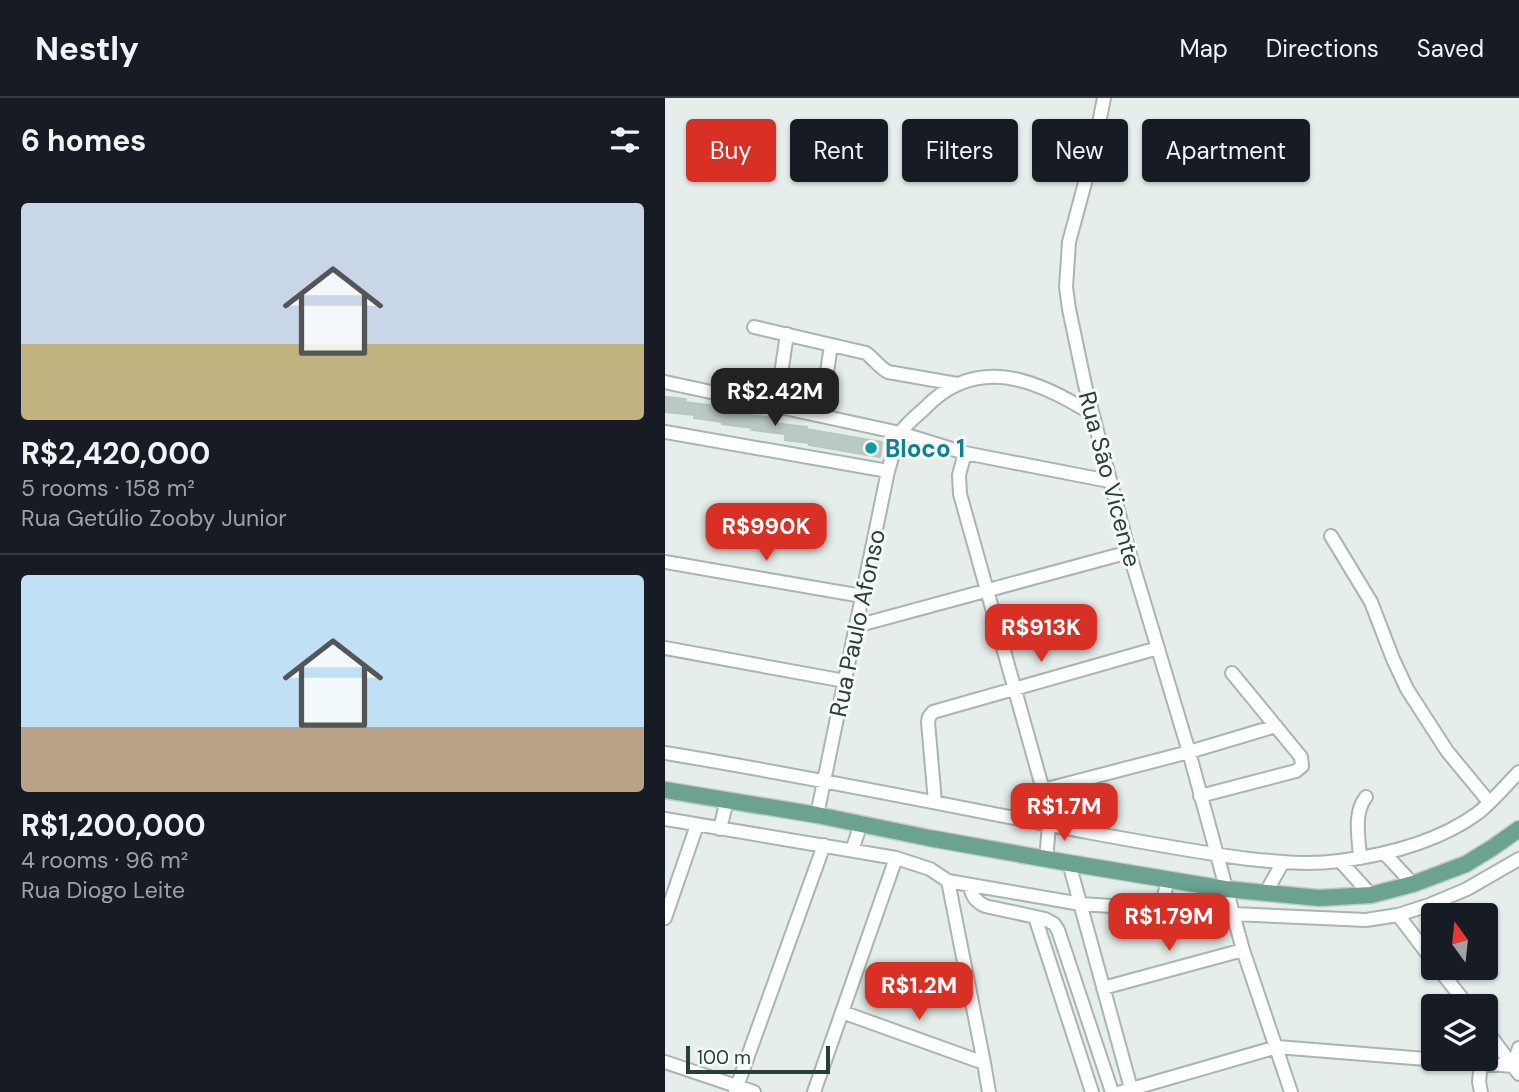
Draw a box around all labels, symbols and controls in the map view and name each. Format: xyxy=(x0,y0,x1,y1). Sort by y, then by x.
text: Nestly xyxy=(35,27,139,70)
text: Map xyxy=(1180,33,1228,64)
text: Directions xyxy=(1266,33,1379,64)
text: Saved xyxy=(1417,33,1484,64)
chip: Buy xyxy=(686,119,776,182)
chip: Rent xyxy=(790,119,888,182)
chip: Filters xyxy=(902,119,1018,182)
chip: New xyxy=(1032,119,1128,182)
chip: Apartment xyxy=(1142,119,1310,182)
text: 6 homes xyxy=(21,121,146,160)
icon: filters xyxy=(606,121,644,159)
icon: home xyxy=(270,248,396,374)
pin: R$2.42M xyxy=(710,368,840,428)
text: R$2.42M xyxy=(727,376,823,406)
street label: Rua São Vicente xyxy=(1072,388,1148,570)
place label: Bloco 1 xyxy=(885,433,965,464)
text: R$2,420,000 xyxy=(21,434,210,473)
marker: Bloco 1 xyxy=(863,440,879,456)
text: 5 rooms · 158 m² xyxy=(21,473,195,503)
text: Rua Getúlio Zooby Junior xyxy=(21,503,287,533)
pin: R$990K xyxy=(709,504,823,563)
text: R$990K xyxy=(722,511,810,541)
street label: Rua Paulo Afonso xyxy=(822,526,892,720)
pin: R$913K xyxy=(984,604,1098,664)
text: R$913K xyxy=(1001,612,1081,642)
icon: home xyxy=(270,620,396,746)
pin: R$1.7M xyxy=(1007,784,1121,843)
text: R$1.7M xyxy=(1027,791,1101,821)
text: R$1,200,000 xyxy=(21,806,206,845)
text: 4 rooms · 96 m² xyxy=(21,845,188,875)
text: Rua Diogo Leite xyxy=(21,875,185,905)
pin: R$1.79M xyxy=(1104,894,1234,953)
text: R$1.79M xyxy=(1125,901,1213,931)
north arrow xyxy=(1421,903,1498,980)
map controls xyxy=(1421,903,1498,1071)
pin: R$1.2M xyxy=(862,962,976,1022)
text: R$1.2M xyxy=(881,970,957,1000)
button: layers xyxy=(1421,994,1498,1071)
scale bar xyxy=(686,1043,829,1075)
text: 100 m xyxy=(697,1045,751,1070)

